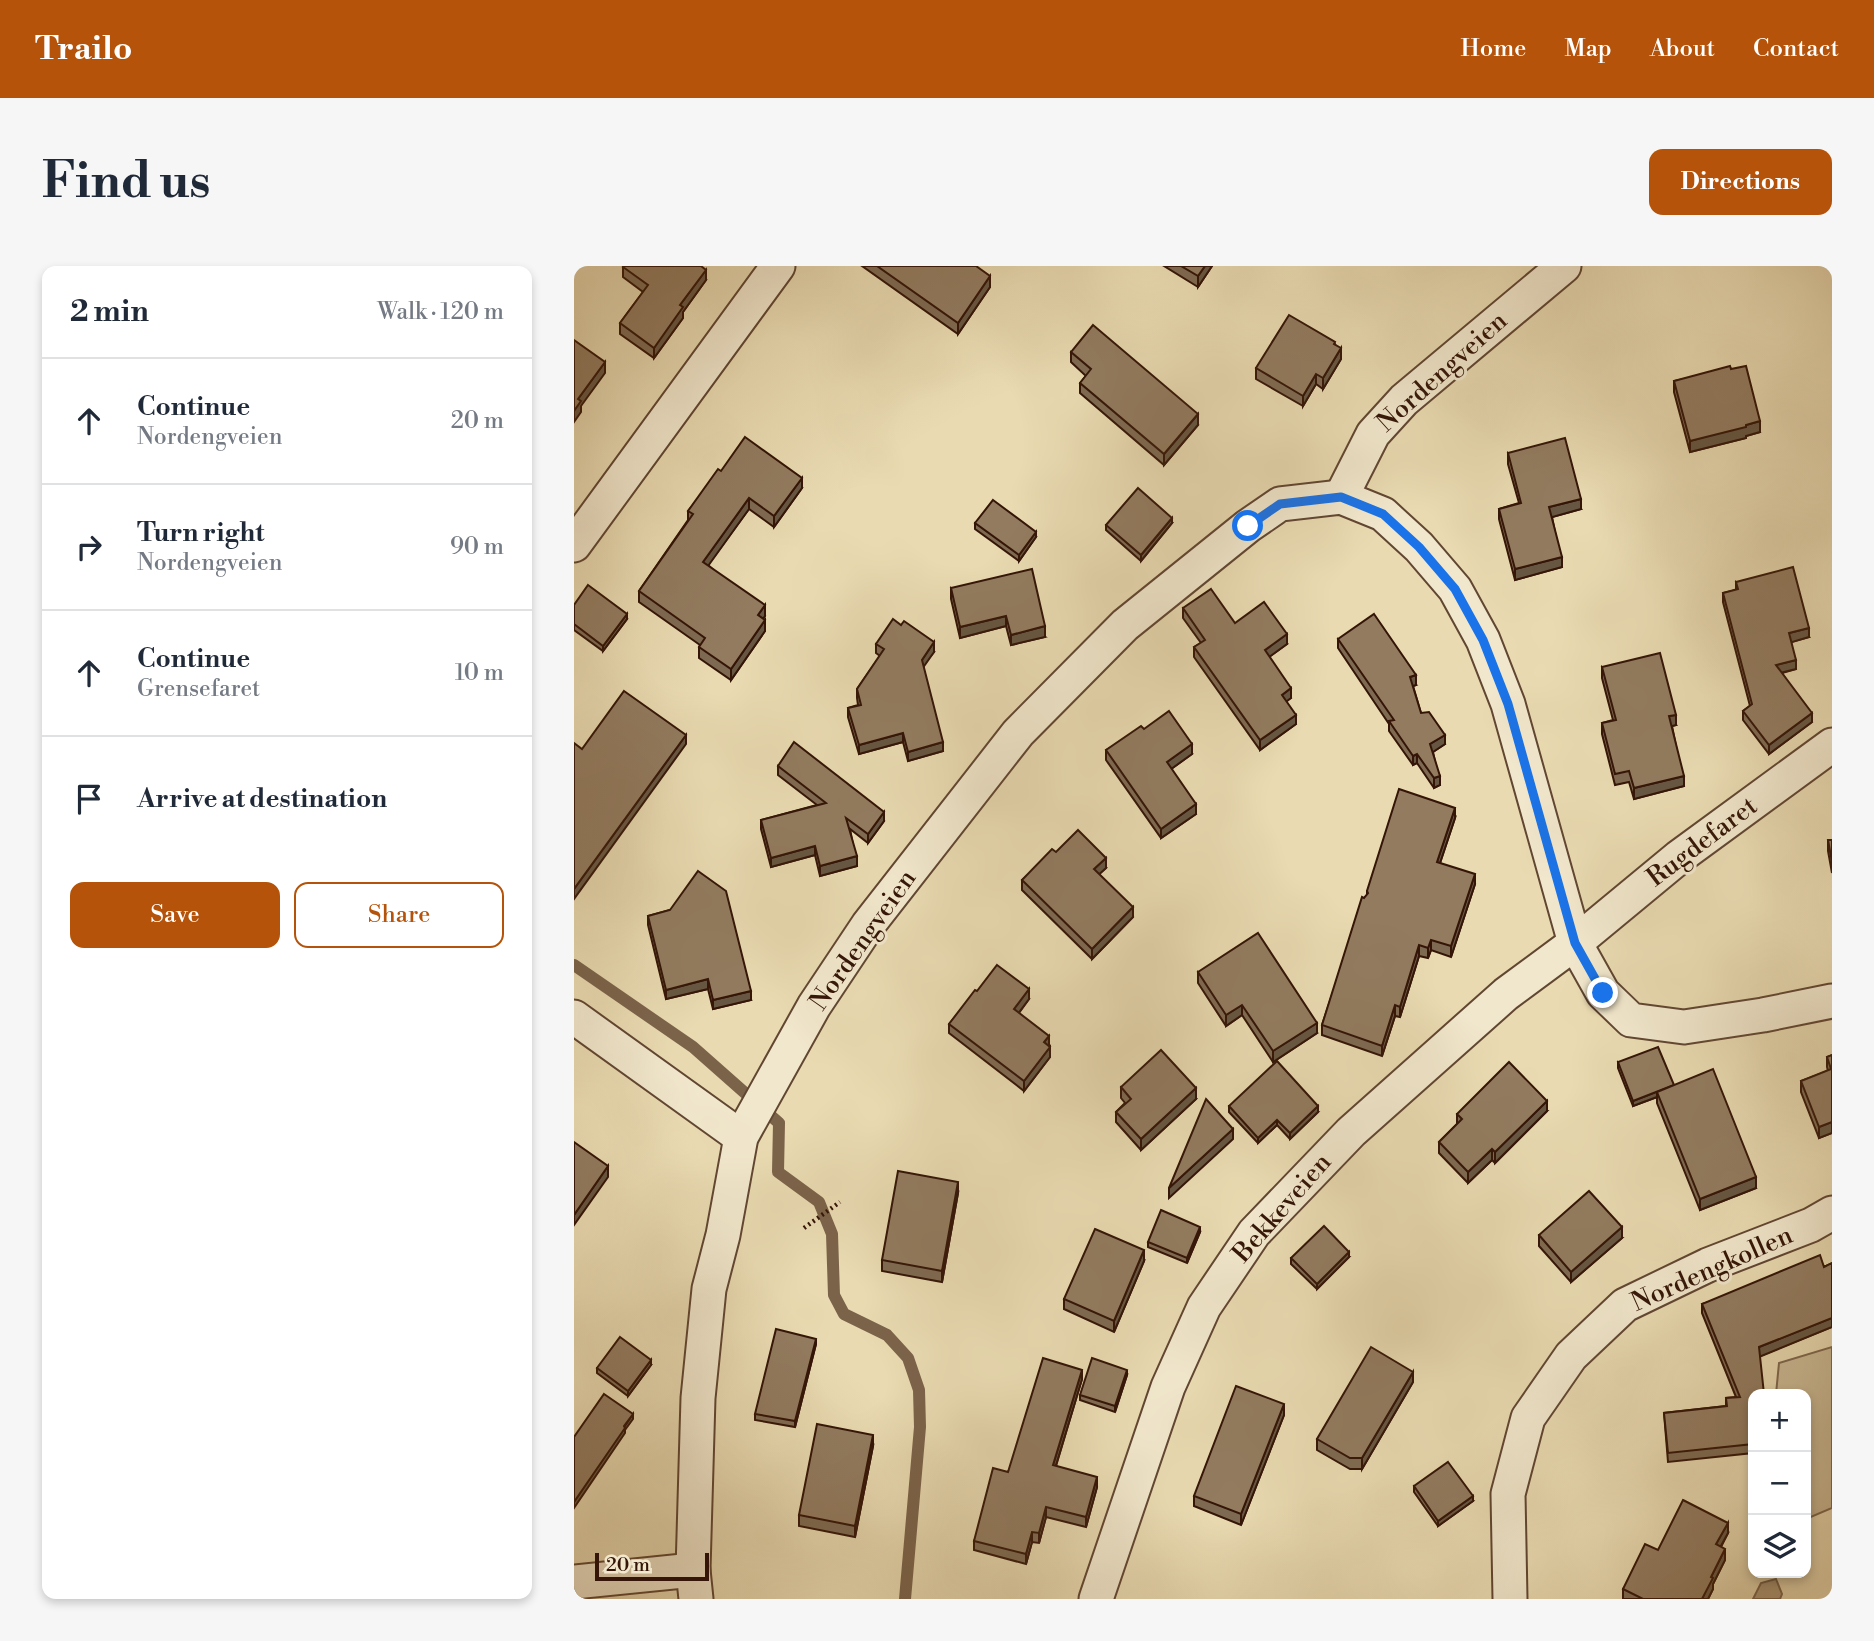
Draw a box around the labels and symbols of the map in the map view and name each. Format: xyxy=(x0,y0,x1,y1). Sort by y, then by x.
street label: Nordengveien xyxy=(1370,305,1514,439)
route start xyxy=(1232,510,1263,541)
street label: Rugdefaret xyxy=(1640,790,1764,894)
street label: Nordengveien xyxy=(803,863,923,1017)
route end xyxy=(1587,977,1618,1008)
street label: Bekkeveien xyxy=(1225,1147,1338,1270)
street label: Nordengkollen xyxy=(1626,1219,1798,1319)
scale bar xyxy=(595,1550,709,1582)

